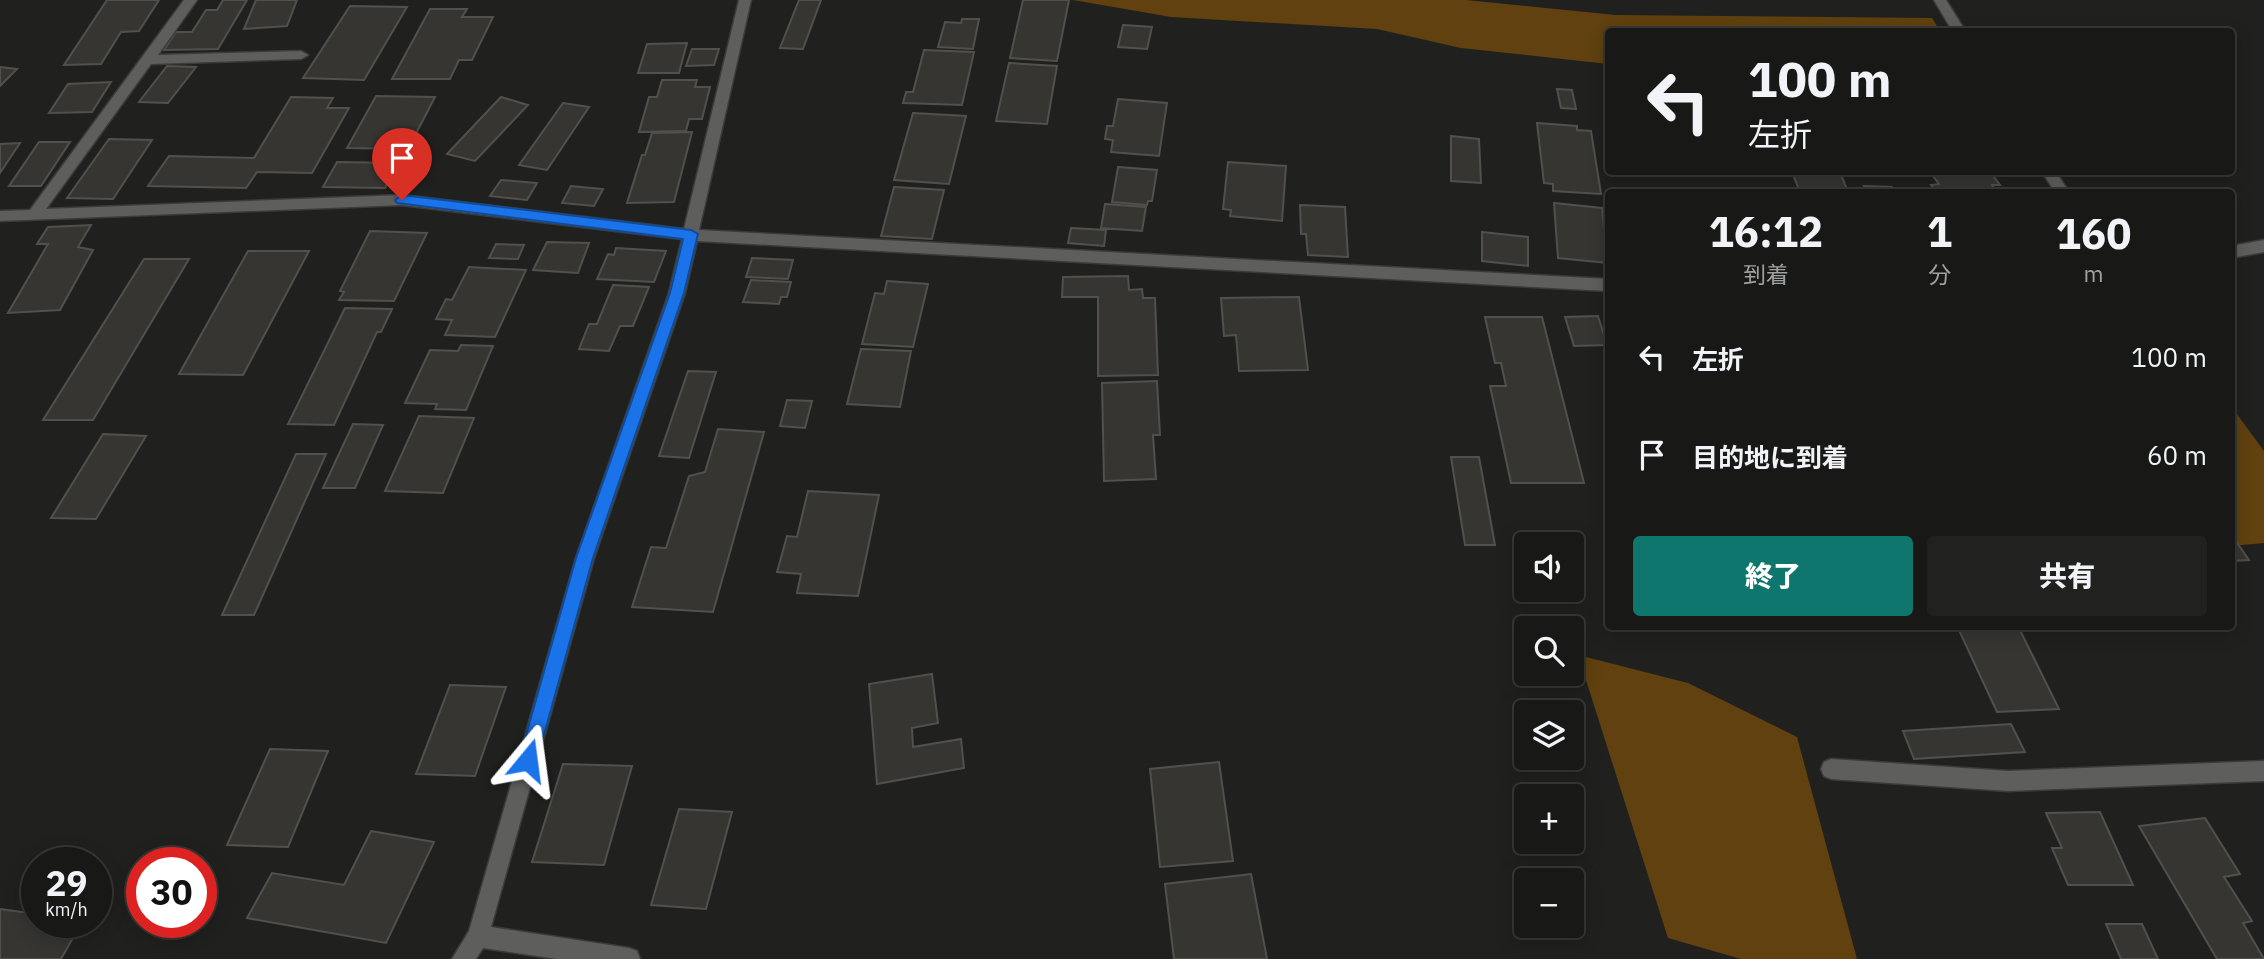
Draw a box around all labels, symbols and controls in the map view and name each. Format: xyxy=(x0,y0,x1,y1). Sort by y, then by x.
text: 100 m xyxy=(1748,47,1892,110)
icon: left xyxy=(1633,56,1724,147)
text: 左折 xyxy=(1748,113,1812,155)
pin xyxy=(372,128,432,200)
icon: arrive xyxy=(383,139,421,177)
text: 16:12 xyxy=(1709,204,1823,259)
text: 1 xyxy=(1927,204,1952,259)
text: 160 xyxy=(2056,206,2131,261)
text: m xyxy=(2084,258,2104,288)
text: 到着 xyxy=(1743,259,1789,289)
text: 分 xyxy=(1928,259,1951,289)
icon: left xyxy=(1633,338,1671,376)
text: 100 m xyxy=(2131,340,2207,374)
text: 左折 xyxy=(1692,342,1744,376)
icon: arrive xyxy=(1633,436,1671,474)
text: 60 m xyxy=(2147,438,2207,472)
text: 目的地に到着 xyxy=(1692,440,1848,474)
map controls xyxy=(1514,532,1584,938)
button: sound xyxy=(1514,532,1584,602)
button: 終了 xyxy=(1633,536,1913,616)
button: 共有 xyxy=(1927,536,2207,616)
button: search xyxy=(1514,616,1584,686)
button: layers xyxy=(1514,700,1584,770)
position arrow xyxy=(491,723,565,797)
button: + xyxy=(1514,784,1584,854)
speed limit sign: 30 xyxy=(126,847,217,938)
text: 29 xyxy=(45,860,88,906)
button: − xyxy=(1514,868,1584,938)
text: km/h xyxy=(45,898,88,921)

